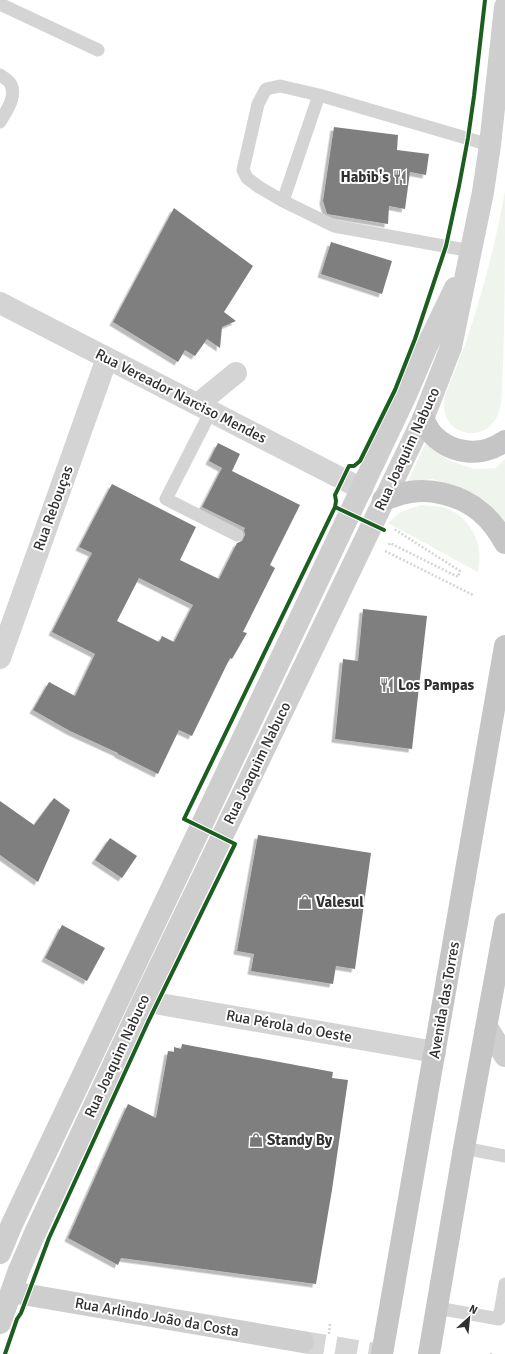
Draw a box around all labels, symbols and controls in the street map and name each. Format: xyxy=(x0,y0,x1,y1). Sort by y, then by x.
place label: Habib's xyxy=(340,168,389,186)
restaurant icon: Habib's xyxy=(392,169,408,185)
street label: Rua Vereador Narciso Mendes xyxy=(92,345,270,447)
street label: Rua Joaquim Nabuco xyxy=(371,384,444,513)
street label: Rua Rebouças xyxy=(29,463,77,553)
place label: Los Pampas xyxy=(398,676,475,694)
restaurant icon: Los Pampas xyxy=(379,677,395,693)
street label: Rua Joaquim Nabuco xyxy=(220,699,295,827)
place label: Valesul xyxy=(316,893,364,911)
shop icon: Valesul xyxy=(297,894,313,910)
street label: Avenida das Torres xyxy=(425,940,463,1060)
street label: Rua Joaquim Nabuco xyxy=(81,991,154,1120)
street label: Rua Pérola do Oeste xyxy=(225,1006,353,1046)
place label: Standy By xyxy=(267,1131,333,1149)
shop icon: Standy By xyxy=(248,1132,264,1148)
street label: Rua Arlindo João da Costa xyxy=(74,1294,240,1340)
north arrow xyxy=(449,1298,489,1338)
text: N xyxy=(467,1302,480,1317)

